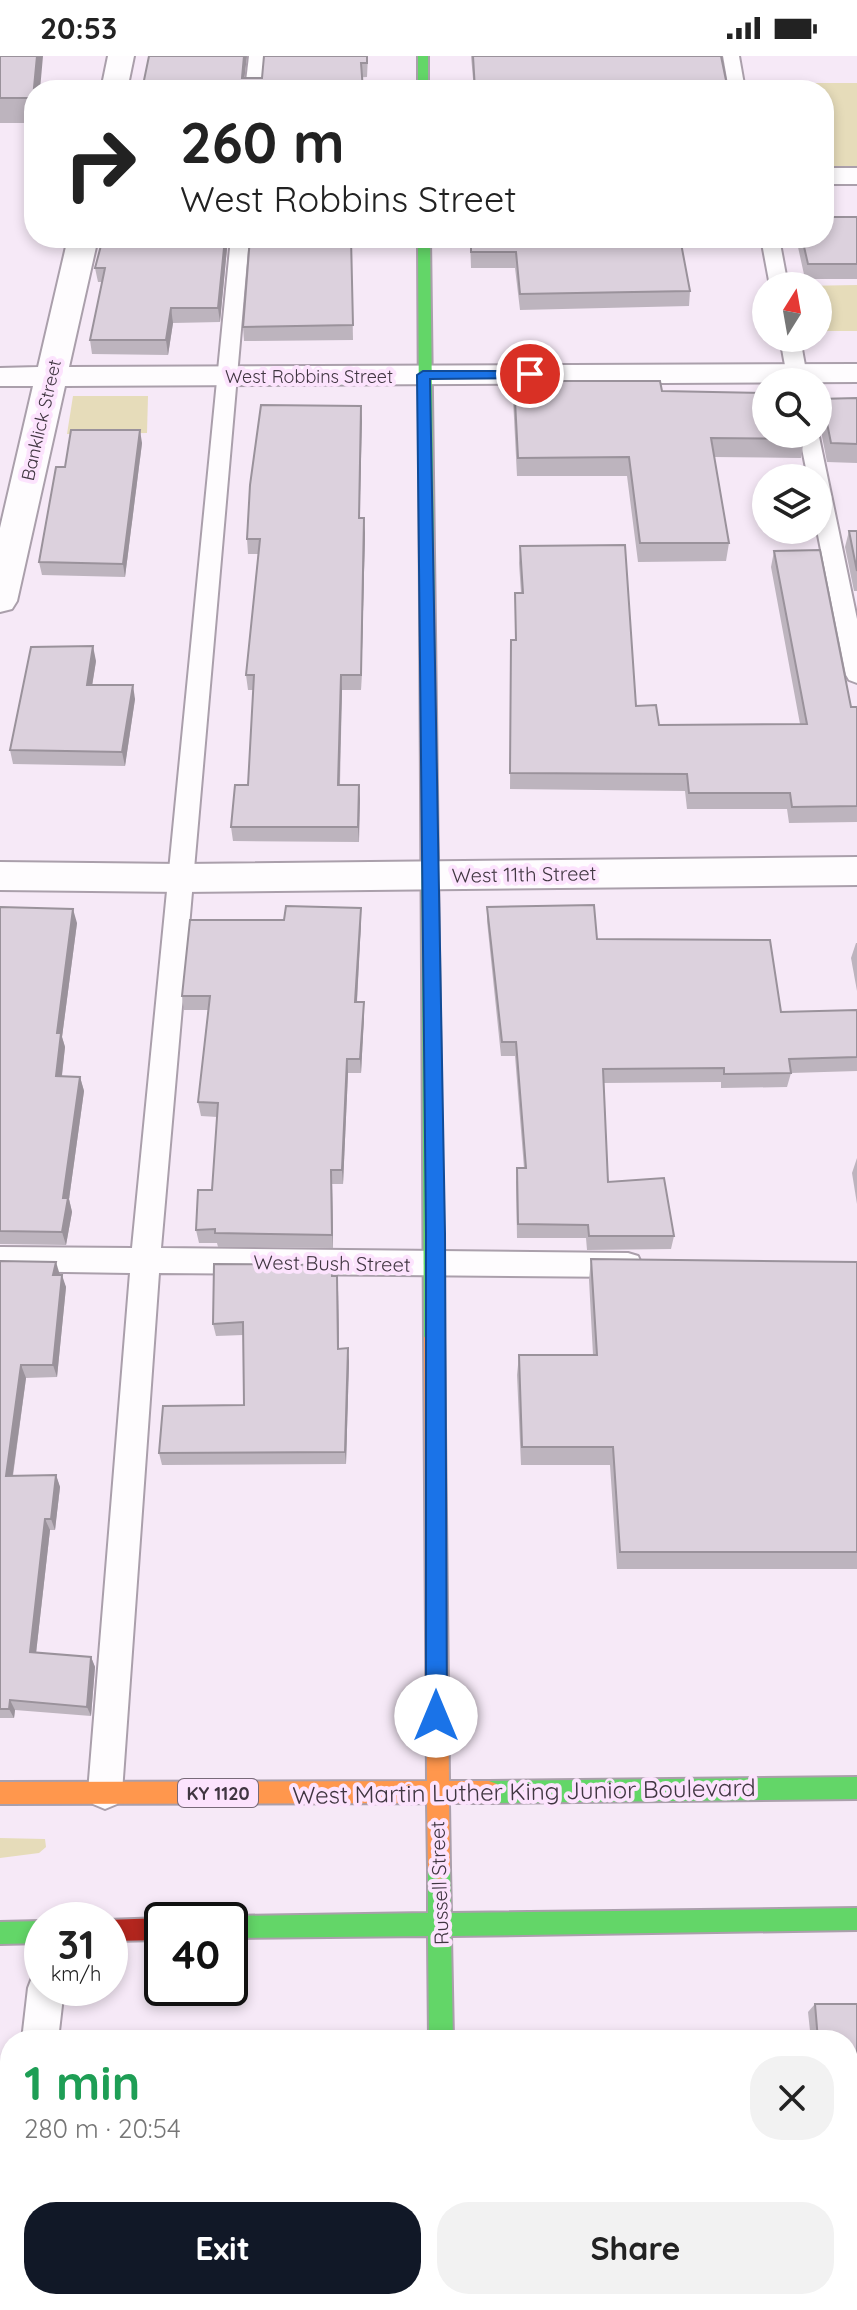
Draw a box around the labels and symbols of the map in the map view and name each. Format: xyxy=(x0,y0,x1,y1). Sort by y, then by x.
north arrow xyxy=(752,272,832,352)
pin xyxy=(496,340,564,408)
street label: Banklick Street xyxy=(16,357,66,483)
street label: West Robbins Street xyxy=(225,365,393,388)
street label: West 11th Street xyxy=(451,860,597,888)
street label: West Bush Street xyxy=(253,1249,411,1277)
position arrow xyxy=(394,1674,478,1758)
street label: West Martin Luther King Junior Boulevard xyxy=(292,1772,756,1810)
road number: KY 1120 xyxy=(178,1779,258,1807)
street label: Russell Street xyxy=(424,1820,454,1945)
speed limit sign: 40 xyxy=(144,1902,248,2006)

